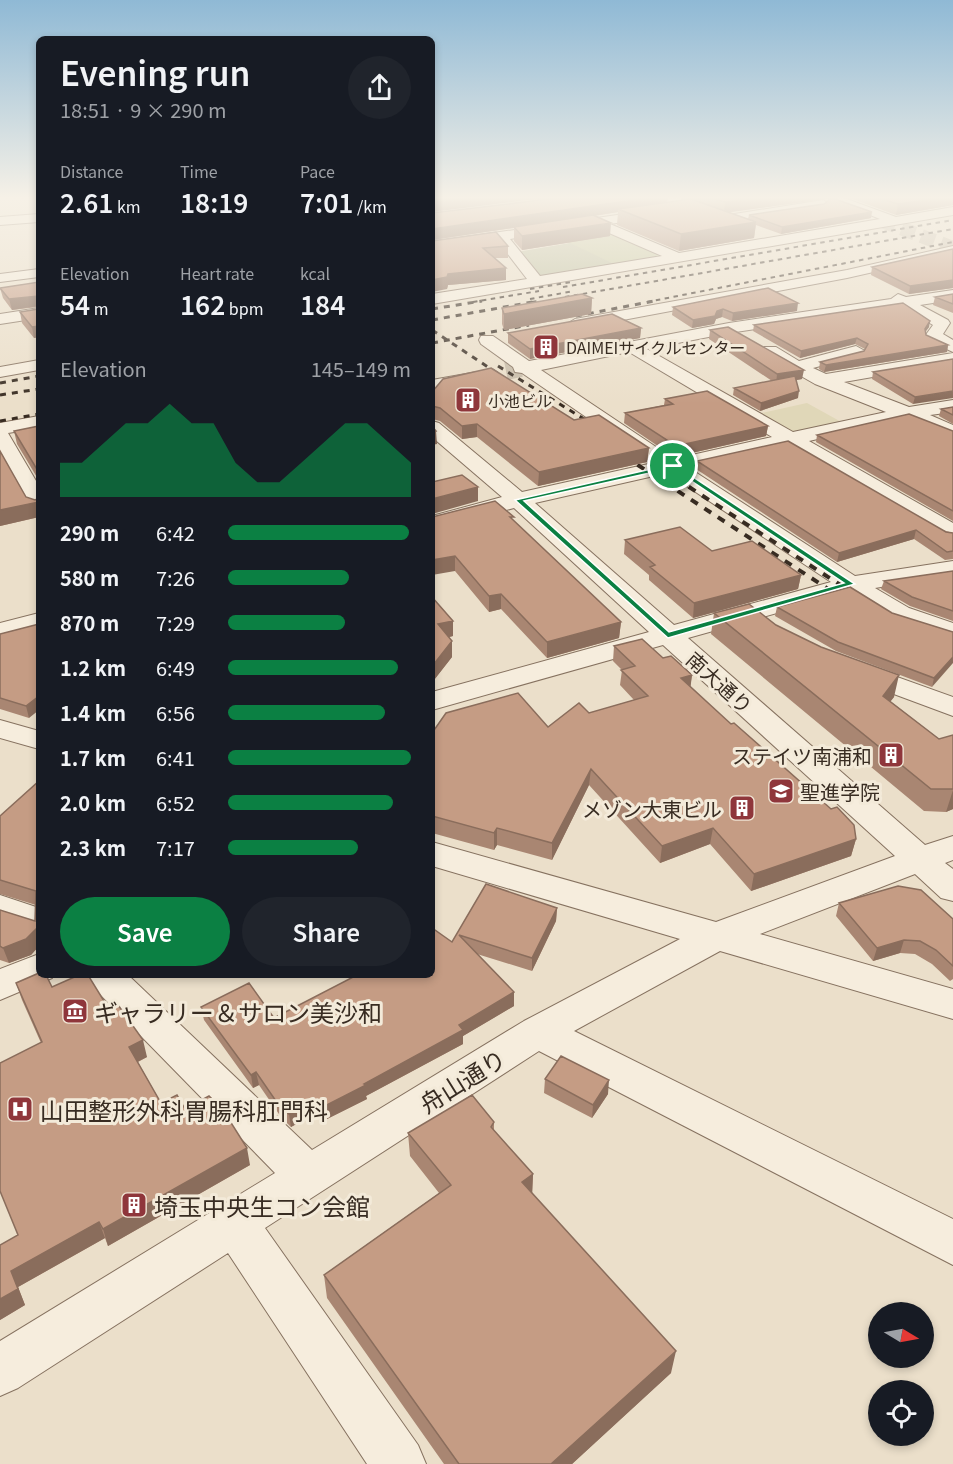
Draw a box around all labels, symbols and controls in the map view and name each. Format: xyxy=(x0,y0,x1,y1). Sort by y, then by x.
text: Evening run xyxy=(60,48,250,96)
button: share xyxy=(348,56,411,119)
text: 18:51 · 9 × 290 m xyxy=(60,95,227,124)
text: Distance xyxy=(60,159,123,183)
text: Time xyxy=(180,159,218,183)
text: Pace xyxy=(300,159,335,183)
text: 2.61 xyxy=(60,183,113,220)
text: 18:19 xyxy=(180,183,248,220)
text: 7:01 xyxy=(300,183,353,220)
text: km xyxy=(113,194,141,218)
text: /km xyxy=(353,194,387,218)
text: Elevation xyxy=(60,261,129,285)
text: Heart rate xyxy=(180,261,254,285)
text: kcal xyxy=(300,261,330,285)
text: 54 xyxy=(60,285,90,322)
text: 162 xyxy=(180,285,225,322)
text: 184 xyxy=(300,285,345,322)
text: m xyxy=(90,296,109,320)
text: bpm xyxy=(225,296,263,320)
building icon: DAIMEIサイクルセンター xyxy=(531,332,561,362)
place label: DAIMEIサイクルセンター xyxy=(566,335,746,359)
text: Elevation xyxy=(60,354,147,383)
text: 145–149 m xyxy=(311,354,411,383)
building icon: 小池ビル xyxy=(453,385,483,415)
place label: 小池ビル xyxy=(488,388,552,412)
pin xyxy=(647,440,698,491)
icon: arrive xyxy=(656,449,689,482)
text: 290 m xyxy=(60,518,119,547)
text: 6:42 xyxy=(156,518,195,547)
text: 580 m xyxy=(60,563,119,592)
text: 7:26 xyxy=(156,563,195,592)
text: 870 m xyxy=(60,608,119,637)
text: 7:29 xyxy=(156,608,195,637)
street label: 南大通り xyxy=(681,644,759,720)
text: 1.2 km xyxy=(60,653,126,682)
text: 6:49 xyxy=(156,653,195,682)
text: 1.4 km xyxy=(60,698,126,727)
text: 6:56 xyxy=(156,698,195,727)
building icon: ステイツ南浦和 xyxy=(876,740,906,770)
place label: ステイツ南浦和 xyxy=(732,741,872,770)
text: 1.7 km xyxy=(60,743,126,772)
text: 6:41 xyxy=(156,743,195,772)
school or university icon: 聖進学院 xyxy=(766,776,796,806)
place label: 聖進学院 xyxy=(800,777,880,806)
text: 2.0 km xyxy=(60,788,126,817)
text: 6:52 xyxy=(156,788,195,817)
building icon: メゾン大東ビル xyxy=(727,793,757,823)
place label: メゾン大東ビル xyxy=(582,794,722,823)
text: 2.3 km xyxy=(60,833,126,862)
text: 7:17 xyxy=(156,833,195,862)
button: Save xyxy=(60,897,230,966)
button: Share xyxy=(242,897,411,966)
place label: ギャラリー＆サロン美沙和 xyxy=(94,994,382,1029)
museum icon: ギャラリー＆サロン美沙和 xyxy=(60,996,90,1026)
street label: 舟山通り xyxy=(412,1040,512,1120)
place label: 山田整形外科胃腸科肛門科 xyxy=(40,1092,328,1127)
hospital icon: 山田整形外科胃腸科肛門科 xyxy=(5,1094,35,1124)
place label: 埼玉中央生コン会館 xyxy=(154,1188,370,1223)
building icon: 埼玉中央生コン会館 xyxy=(119,1190,149,1220)
north arrow xyxy=(868,1302,934,1368)
map controls xyxy=(868,1302,934,1446)
button: locate xyxy=(868,1380,934,1446)

